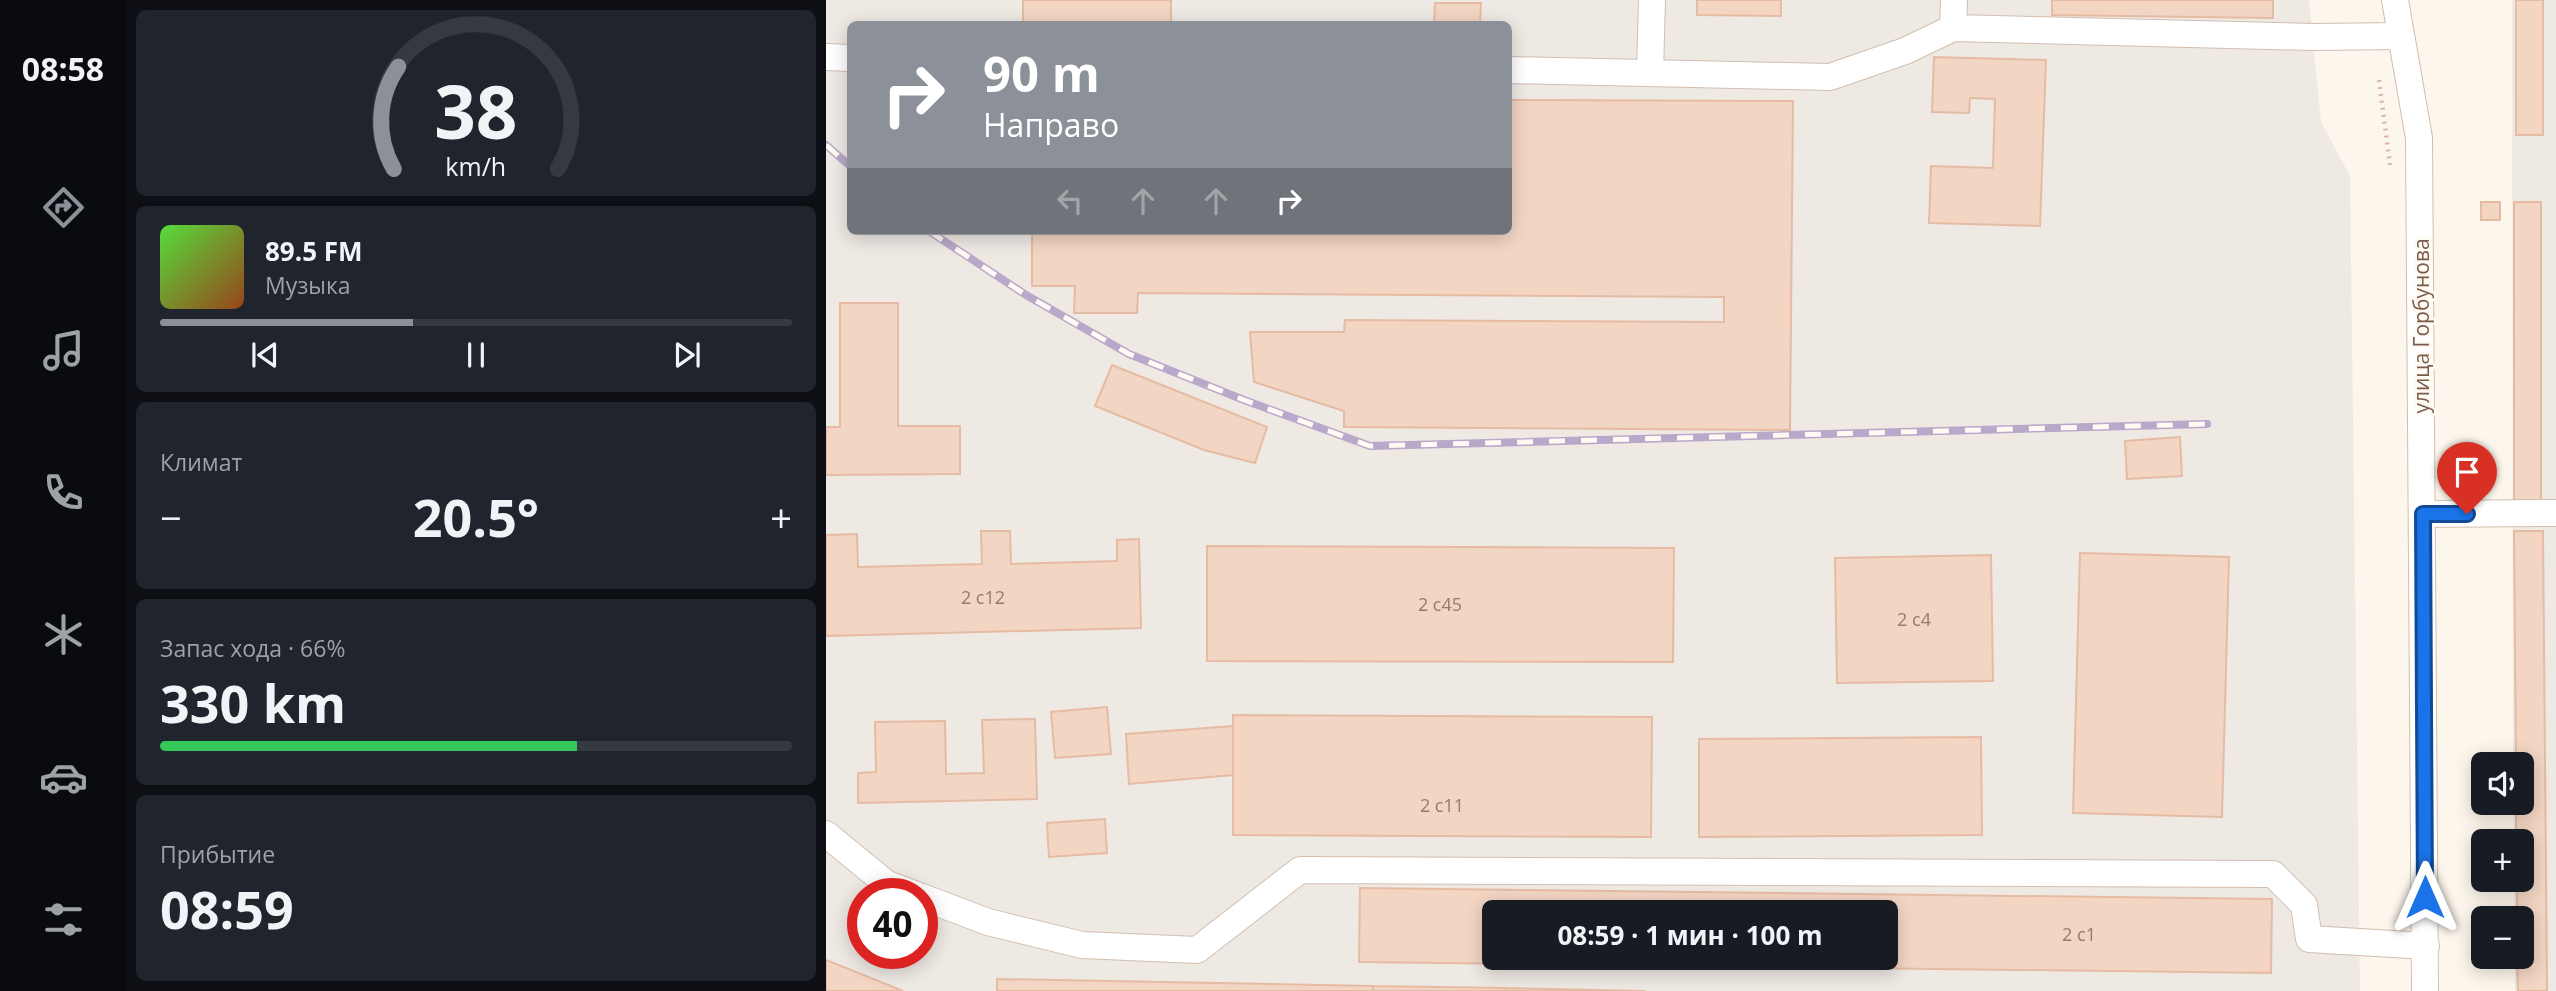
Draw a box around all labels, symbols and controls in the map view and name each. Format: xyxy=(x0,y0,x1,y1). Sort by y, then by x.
text: 90 m xyxy=(983,40,1100,106)
text: 08:58 xyxy=(22,47,104,90)
icon: right xyxy=(868,49,959,140)
text: 38 xyxy=(434,61,518,160)
text: Направо xyxy=(983,103,1119,146)
text: km/h xyxy=(446,149,506,183)
icon: left xyxy=(1051,182,1089,220)
icon: ahead xyxy=(1124,182,1162,220)
icon: ahead xyxy=(1197,182,1235,220)
icon: right xyxy=(1270,182,1308,220)
icon: directions xyxy=(39,183,88,232)
text: 89.5 FM xyxy=(265,233,363,269)
street label: улица Горбунова xyxy=(2407,238,2435,414)
text: Музыка xyxy=(265,269,351,301)
icon: music xyxy=(39,326,88,375)
icon: previous xyxy=(246,336,284,374)
icon: pause xyxy=(457,336,495,374)
icon: next xyxy=(668,336,706,374)
pin xyxy=(2437,442,2497,514)
text: Климат xyxy=(160,446,242,478)
icon: arrive xyxy=(2448,453,2486,491)
icon: phone xyxy=(39,468,88,517)
text: 20.5° xyxy=(413,481,539,552)
text: − xyxy=(160,491,182,543)
text: + xyxy=(770,491,792,543)
house number: 2 с12 xyxy=(961,585,1005,609)
house number: 2 с45 xyxy=(1418,592,1462,616)
house number: 2 с4 xyxy=(1897,607,1931,631)
icon: climate xyxy=(39,610,88,659)
text: Запас хода · 66% xyxy=(160,632,345,664)
text: 330 km xyxy=(160,667,346,738)
map controls xyxy=(2471,752,2534,969)
button: sound xyxy=(2471,752,2534,815)
icon: car xyxy=(39,753,88,802)
house number: 2 с11 xyxy=(1420,793,1464,817)
button: + xyxy=(2471,829,2534,892)
text: Прибытие xyxy=(160,838,275,870)
position arrow xyxy=(2388,860,2462,934)
text: 08:59 xyxy=(160,873,294,944)
speed limit sign: 40 xyxy=(847,878,938,969)
icon: filters xyxy=(39,895,88,944)
button: − xyxy=(2471,906,2534,969)
text: 08:59 · 1 мин · 100 m xyxy=(1557,917,1823,953)
house number: 2 с1 xyxy=(2062,922,2096,946)

